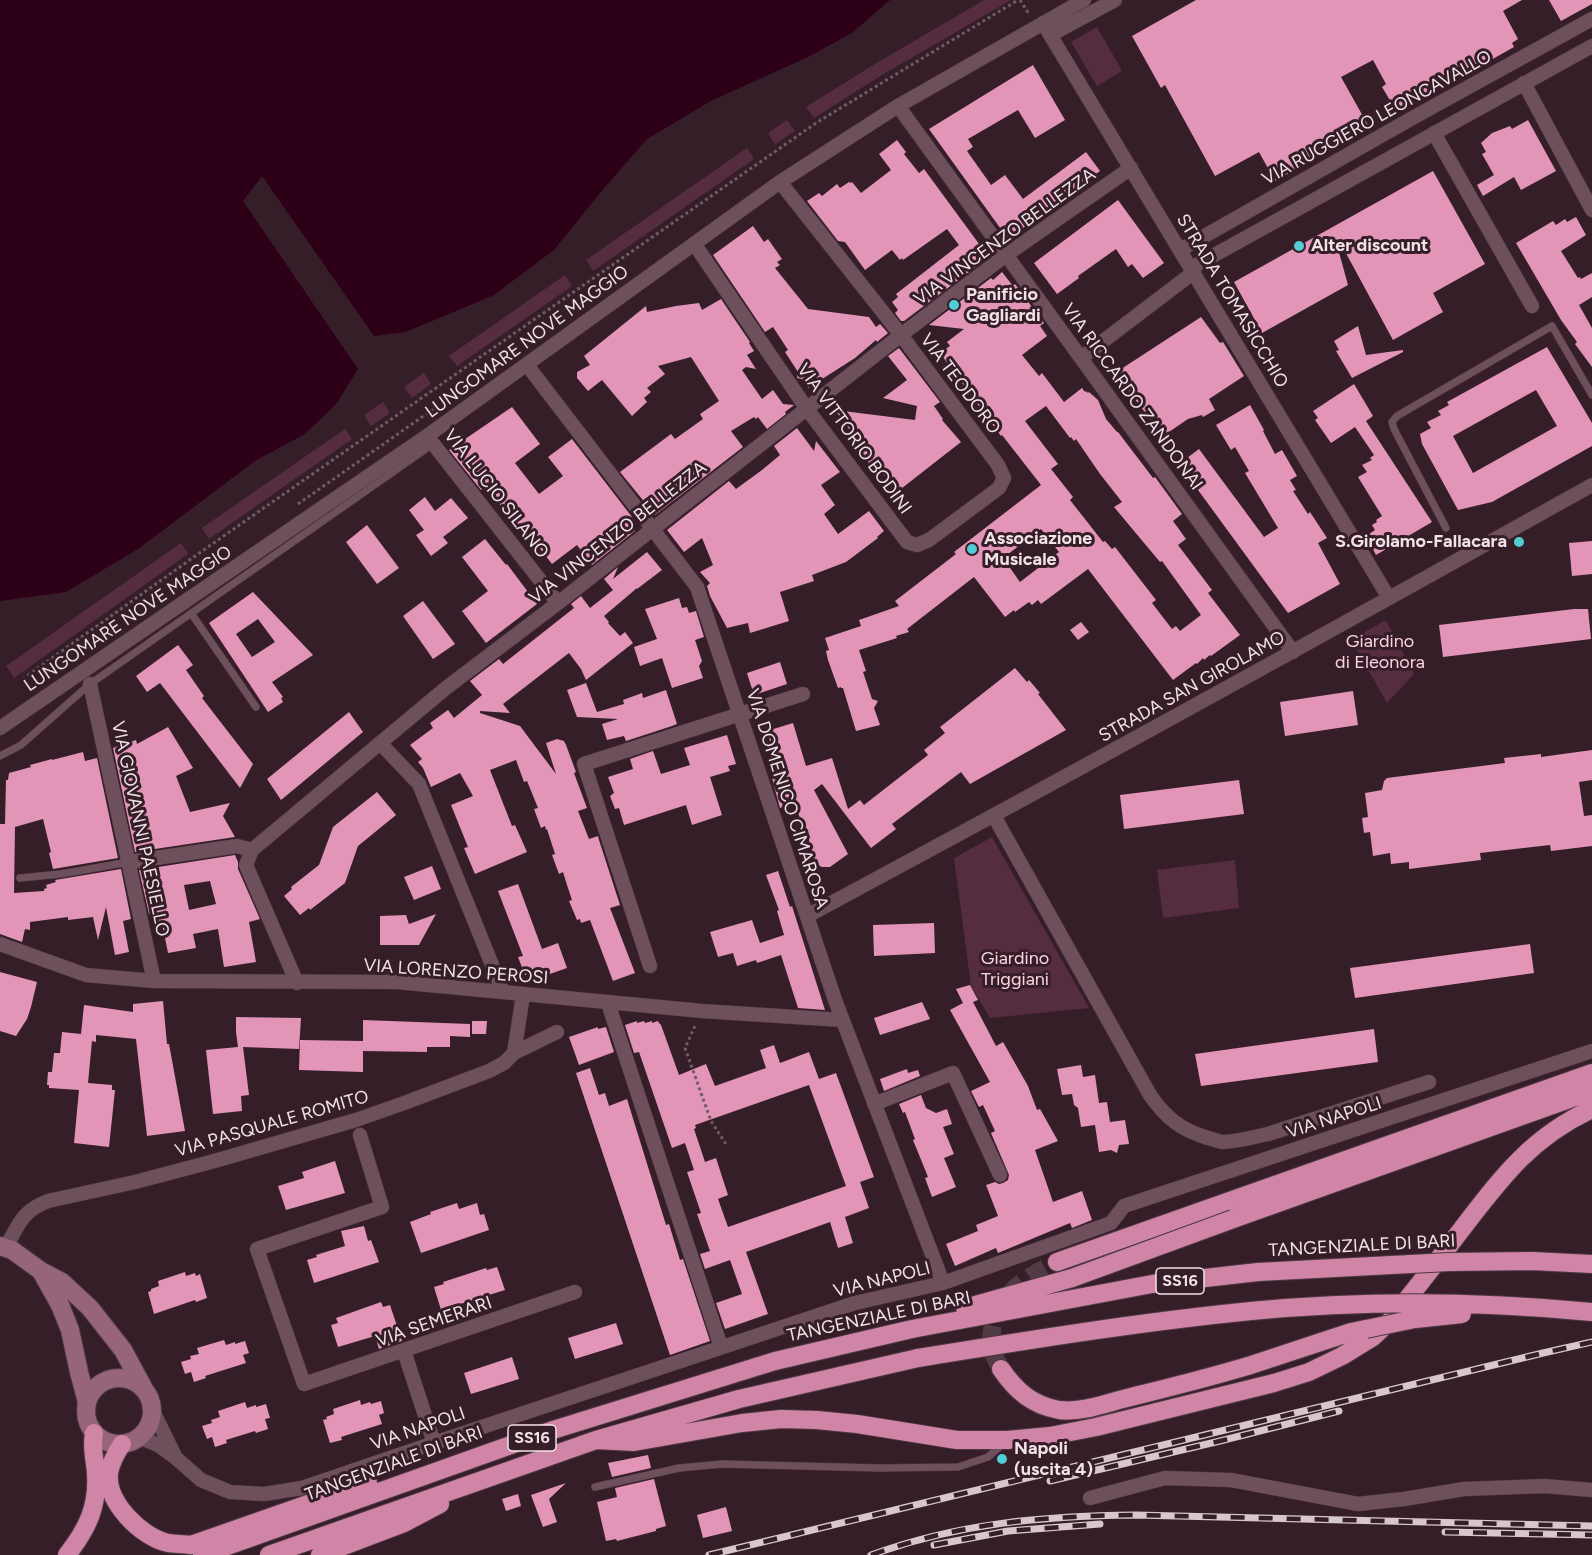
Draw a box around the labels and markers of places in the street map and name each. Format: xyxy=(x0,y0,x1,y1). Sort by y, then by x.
place label: Alter discount xyxy=(1311,235,1428,257)
marker: Alter discount xyxy=(1292,239,1306,253)
place label: Panificio Gagliardi xyxy=(966,284,1041,326)
marker: Panificio Gagliardi xyxy=(947,298,961,312)
place label: Associazione Musicale xyxy=(984,528,1092,570)
place label: S.Girolamo-Fallacara xyxy=(1335,531,1507,553)
marker: S.Girolamo-Fallacara xyxy=(1512,535,1526,549)
marker: Associazione Musicale xyxy=(965,542,979,556)
place label: Napoli (uscita 4) xyxy=(1014,1438,1093,1480)
marker: Napoli (uscita 4) xyxy=(995,1452,1009,1466)

